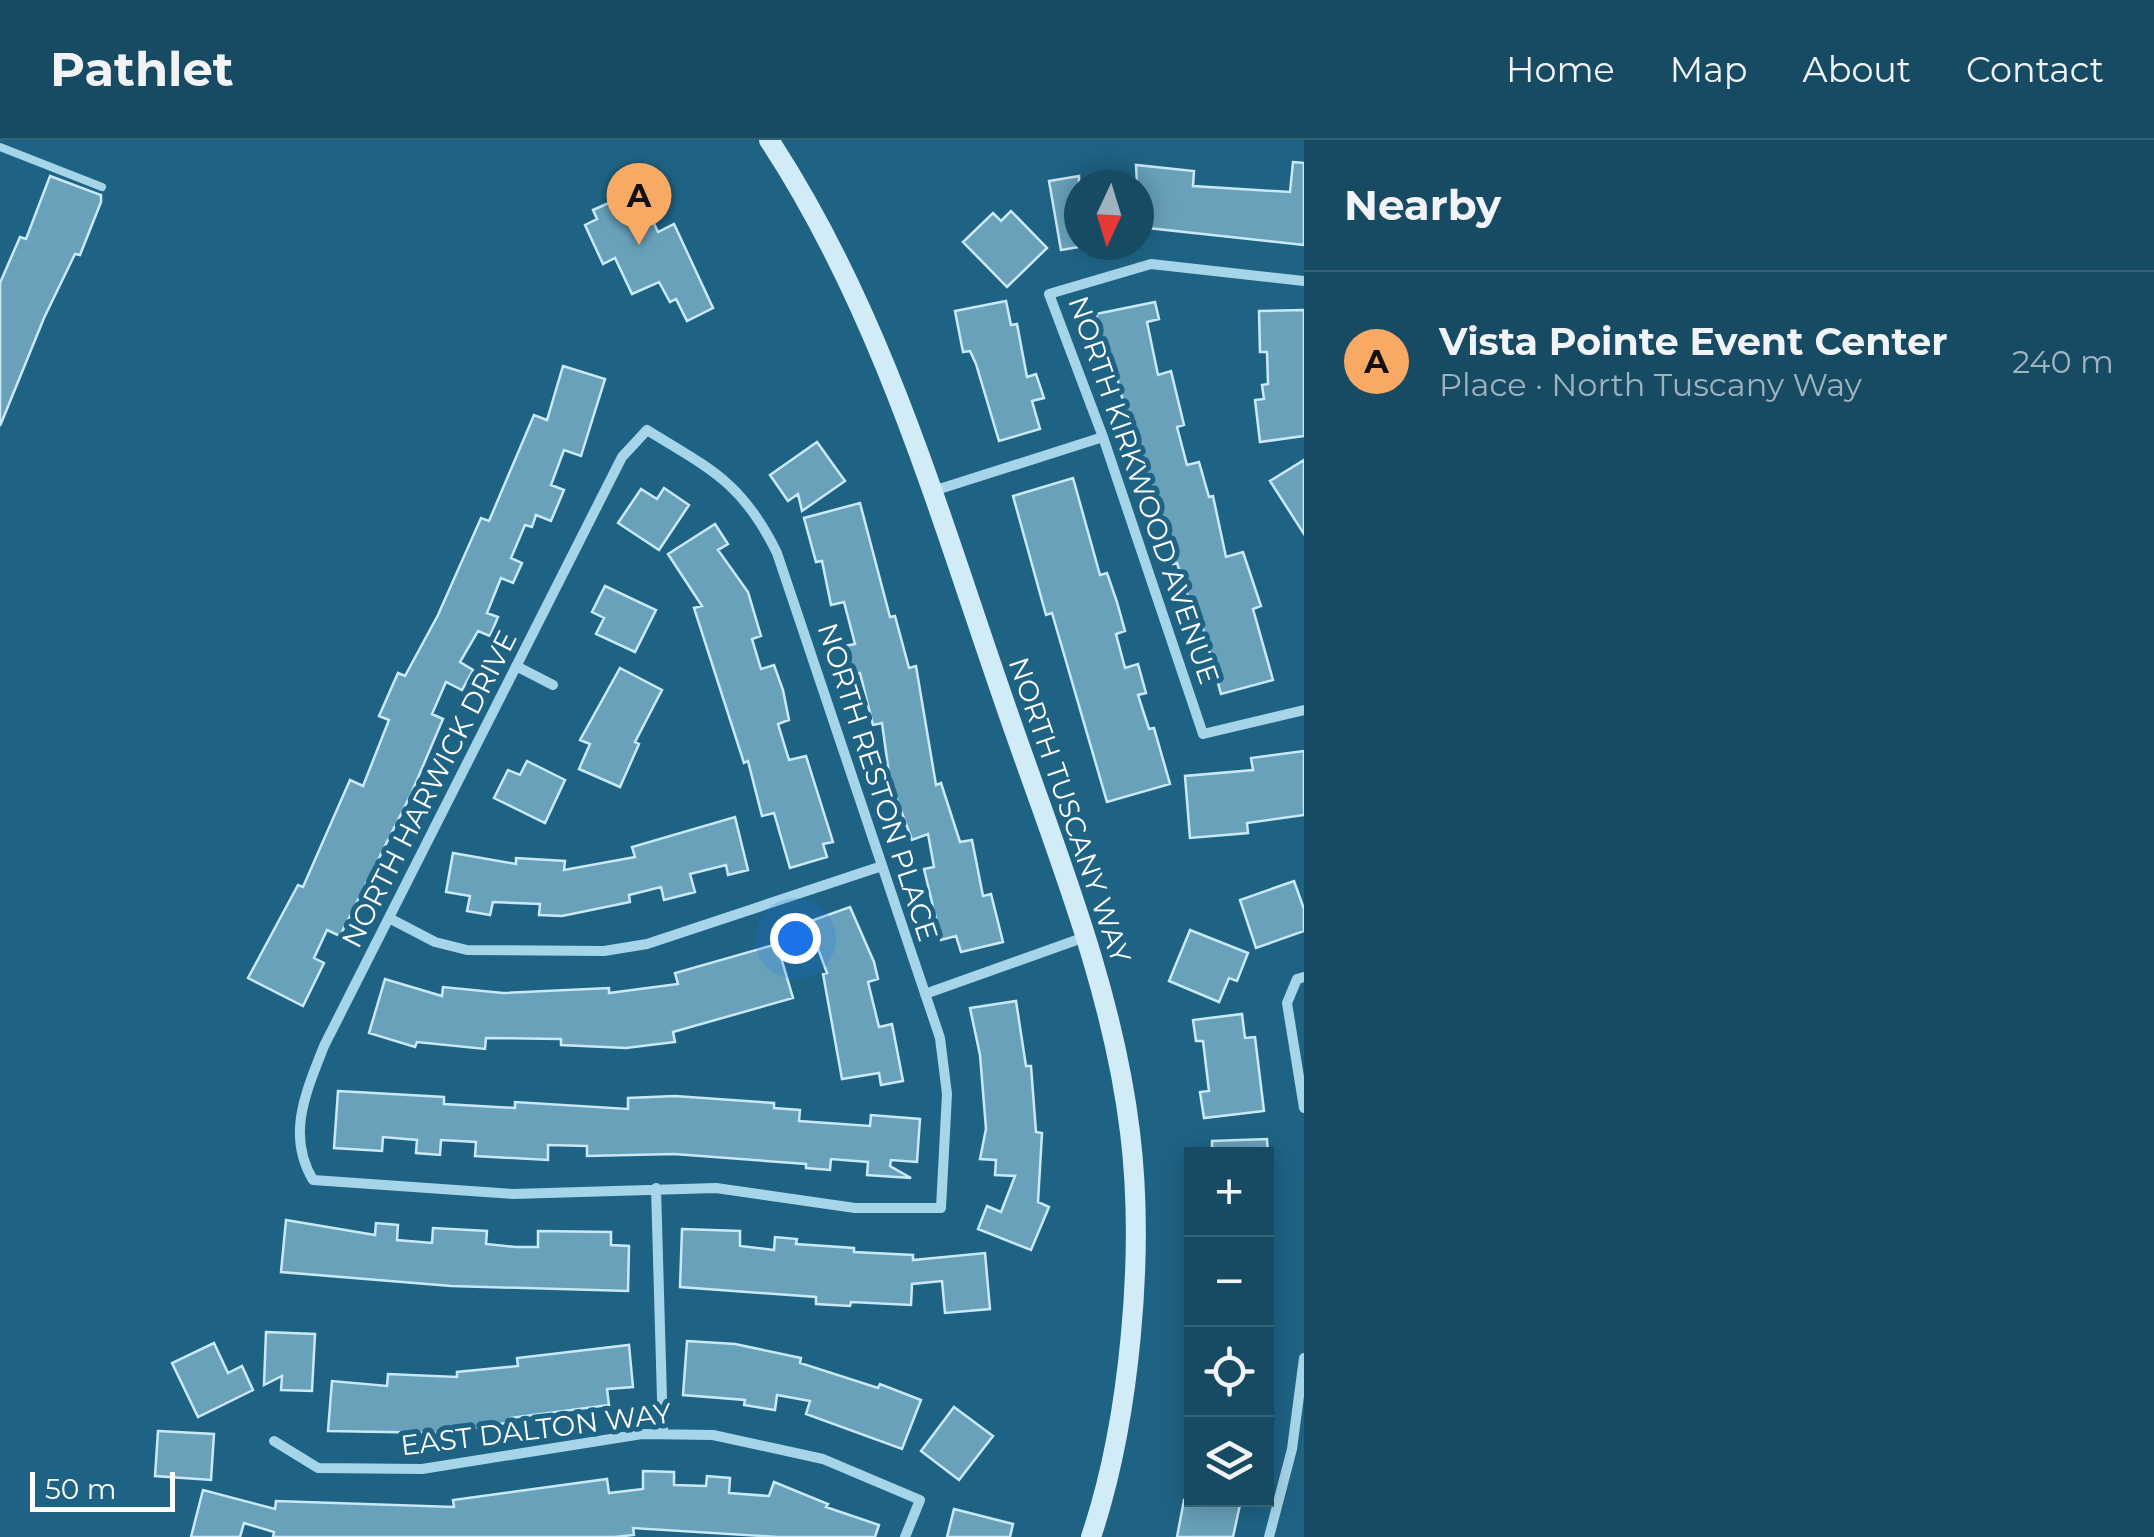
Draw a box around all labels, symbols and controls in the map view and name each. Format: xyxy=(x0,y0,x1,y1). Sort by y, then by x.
text: Pathlet xyxy=(50,40,234,98)
text: Home xyxy=(1506,48,1615,91)
text: Map xyxy=(1670,48,1748,91)
text: About xyxy=(1803,48,1911,91)
text: Contact xyxy=(1966,48,2104,91)
pin: A xyxy=(606,162,672,245)
north arrow xyxy=(1064,170,1154,260)
text: Nearby xyxy=(1344,179,1501,231)
street label: NORTH KIRKWOOD AVENUE xyxy=(1061,291,1227,689)
text: Vista Pointe Event Center xyxy=(1439,318,1948,365)
text: A xyxy=(1364,342,1389,381)
text: 240 m xyxy=(2012,342,2114,381)
text: Place · North Tuscany Way xyxy=(1439,365,1862,404)
street label: NORTH RESTON PLACE xyxy=(810,619,946,945)
street label: NORTH HARWICK DRIVE xyxy=(334,625,524,953)
street label: NORTH TUSCANY WAY xyxy=(1002,653,1138,967)
your location xyxy=(770,913,821,964)
map controls xyxy=(1184,1147,1274,1507)
button: + xyxy=(1184,1147,1274,1237)
button: − xyxy=(1184,1237,1274,1327)
button: locate xyxy=(1184,1327,1274,1417)
street label: EAST DALTON WAY xyxy=(399,1395,673,1462)
button: layers xyxy=(1184,1417,1274,1507)
scale bar xyxy=(30,1467,175,1512)
text: 50 m xyxy=(45,1472,116,1506)

